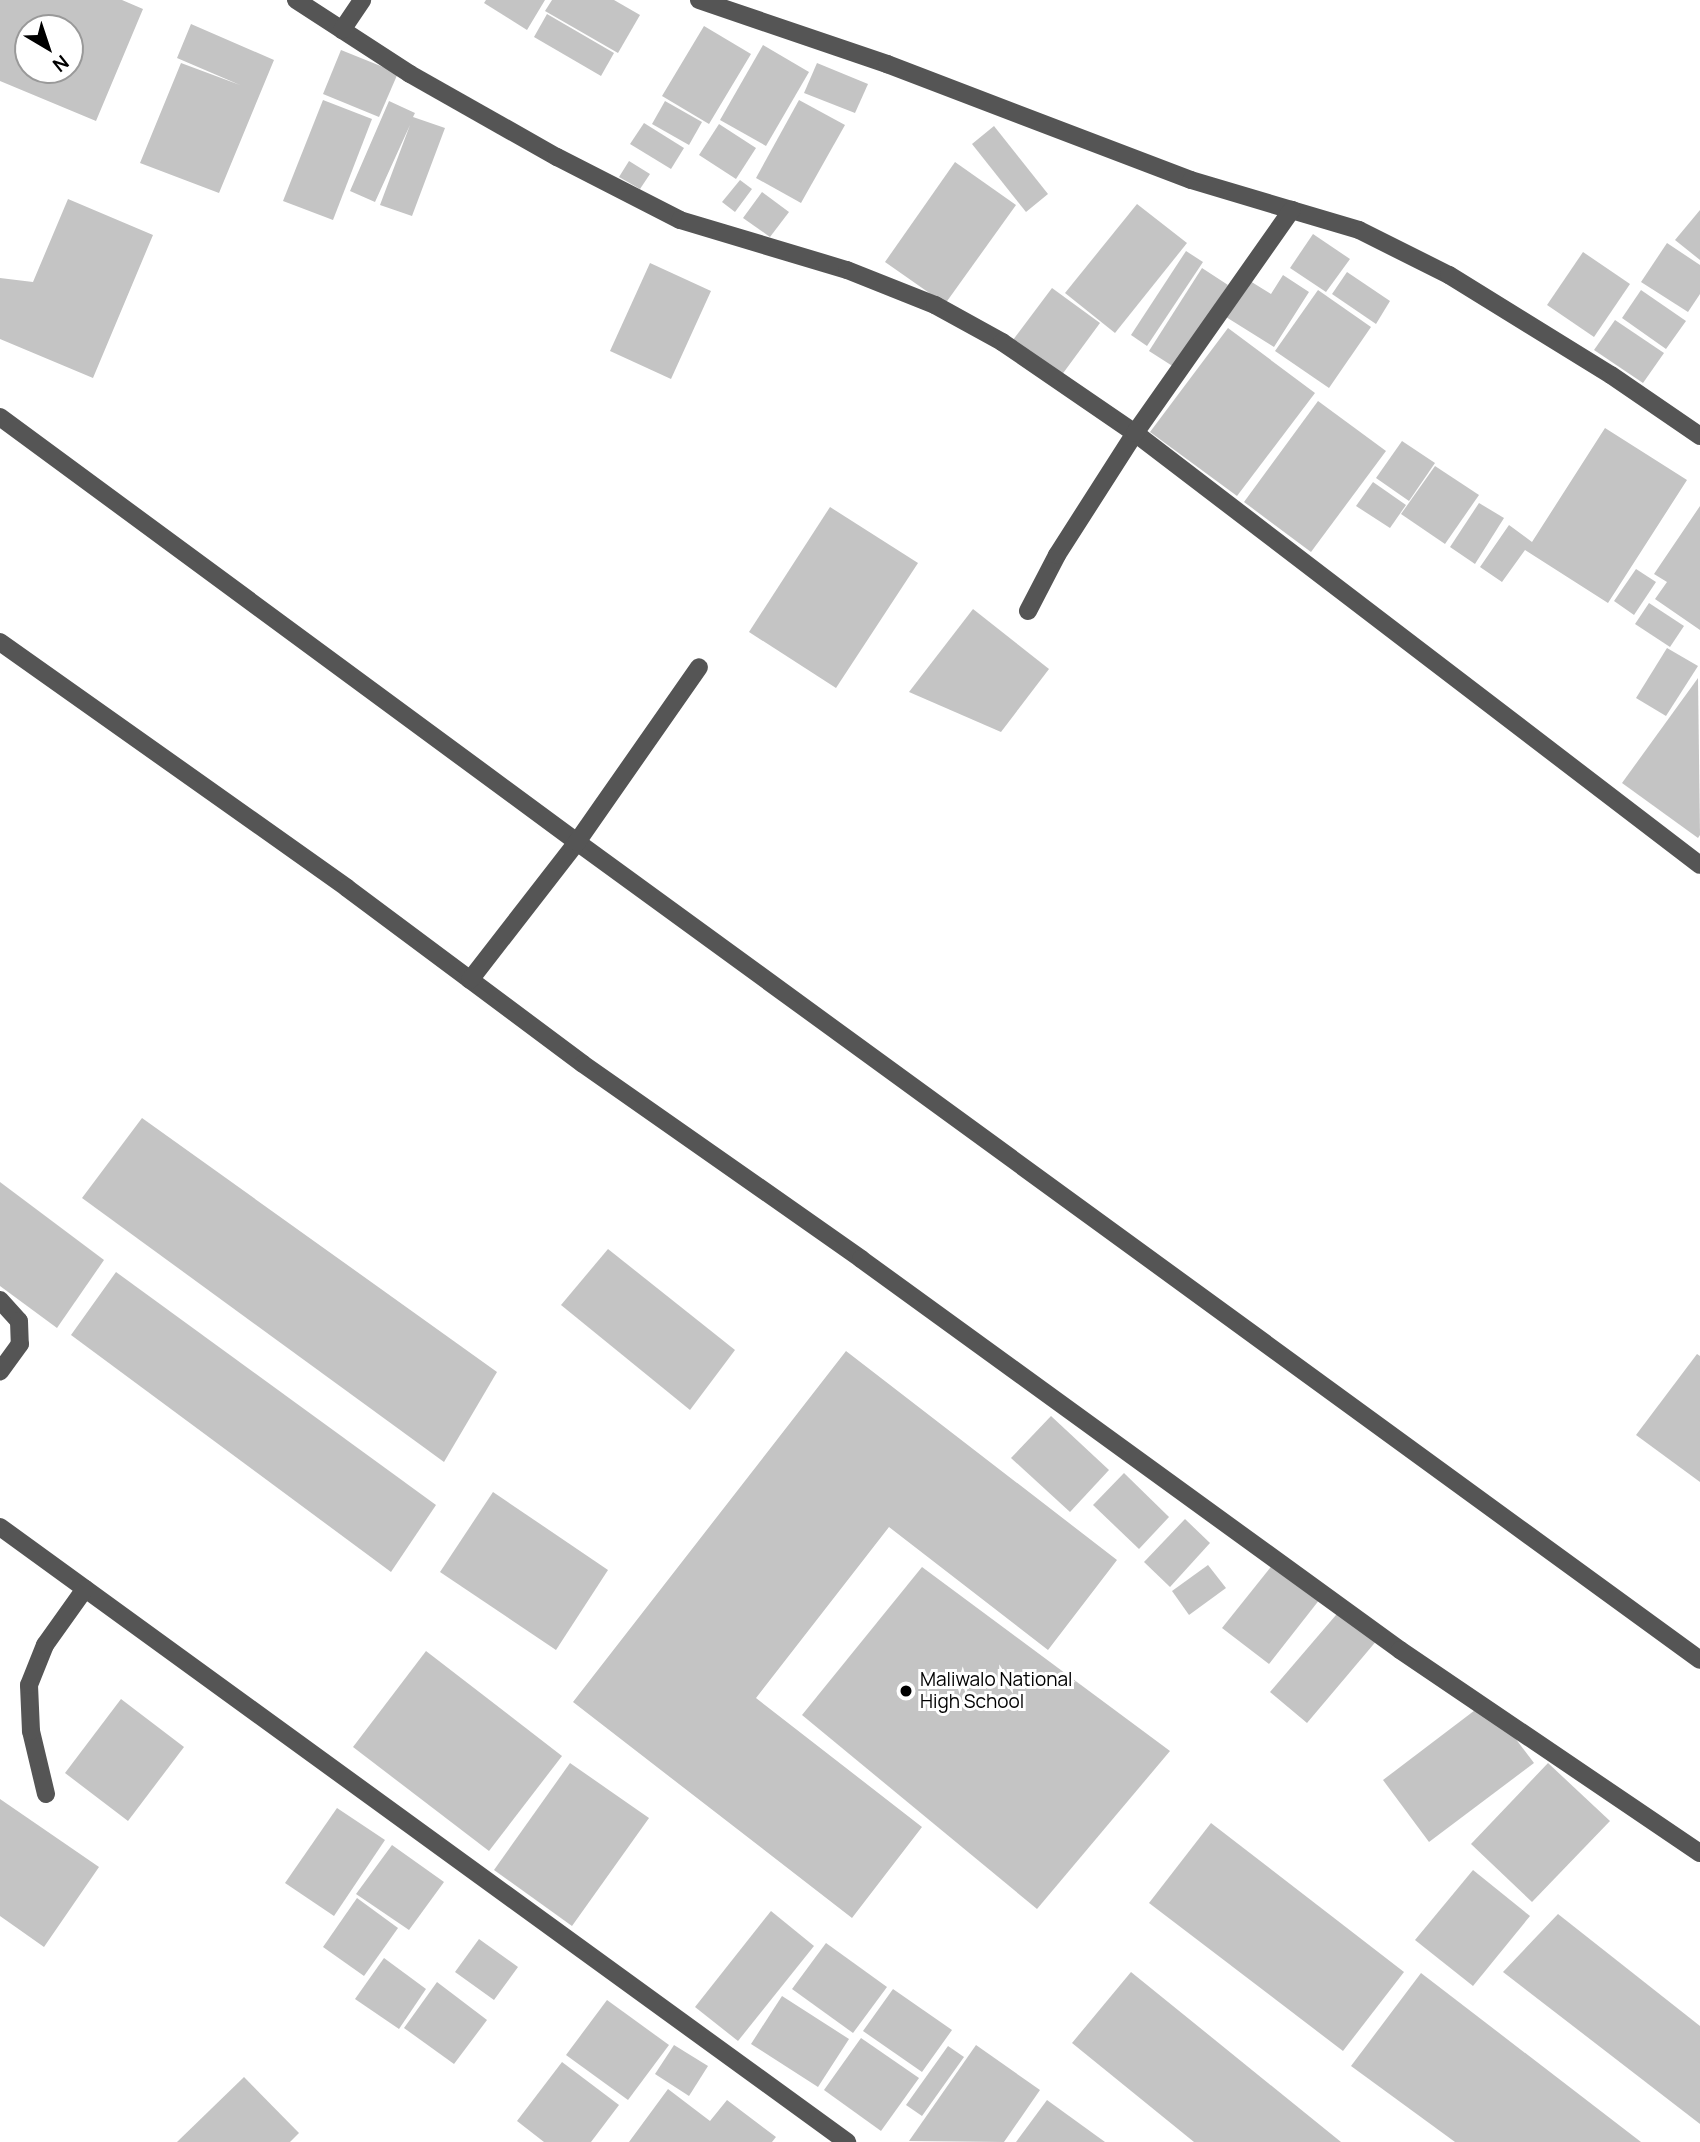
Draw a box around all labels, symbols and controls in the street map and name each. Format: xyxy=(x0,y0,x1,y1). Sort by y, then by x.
north arrow xyxy=(14,14,84,84)
text: N xyxy=(47,49,74,78)
place label: Maliwalo National High School xyxy=(920,1669,1073,1713)
marker: Maliwalo National High School xyxy=(898,1683,914,1699)

